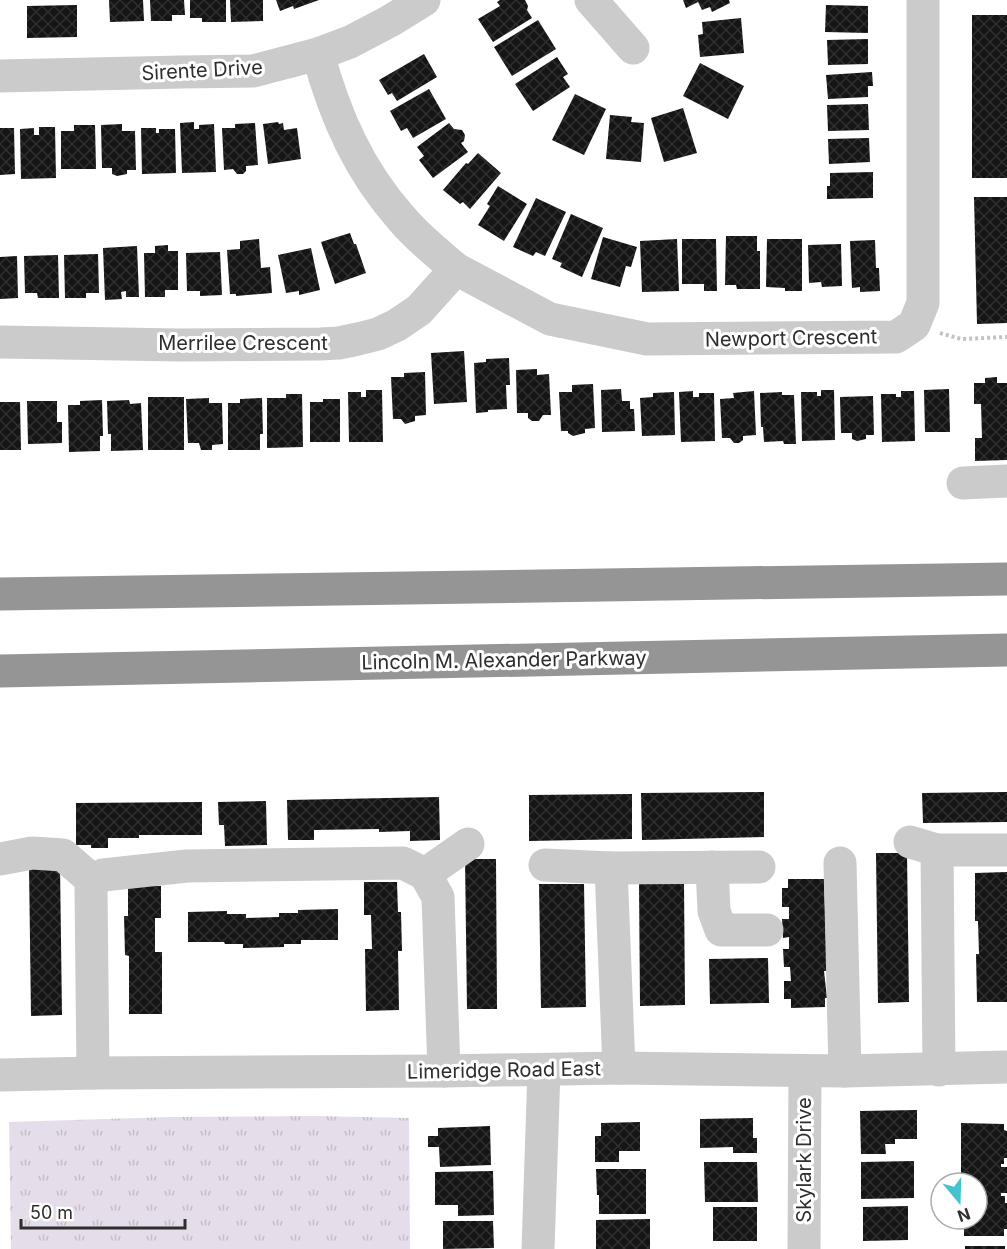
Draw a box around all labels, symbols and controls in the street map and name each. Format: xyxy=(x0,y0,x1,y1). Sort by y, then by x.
street label: Sirente Drive xyxy=(141,55,263,85)
street label: Newport Crescent xyxy=(705,324,878,352)
street label: Merrilee Crescent xyxy=(158,331,328,355)
street label: Lincoln M. Alexander Parkway xyxy=(361,646,647,674)
street label: Limeridge Road East xyxy=(407,1056,602,1084)
street label: Skylark Drive xyxy=(792,1097,816,1223)
north arrow xyxy=(929,1171,989,1231)
scale bar xyxy=(21,1192,184,1230)
text: 50 m xyxy=(30,1202,73,1223)
text: N xyxy=(955,1204,973,1227)

